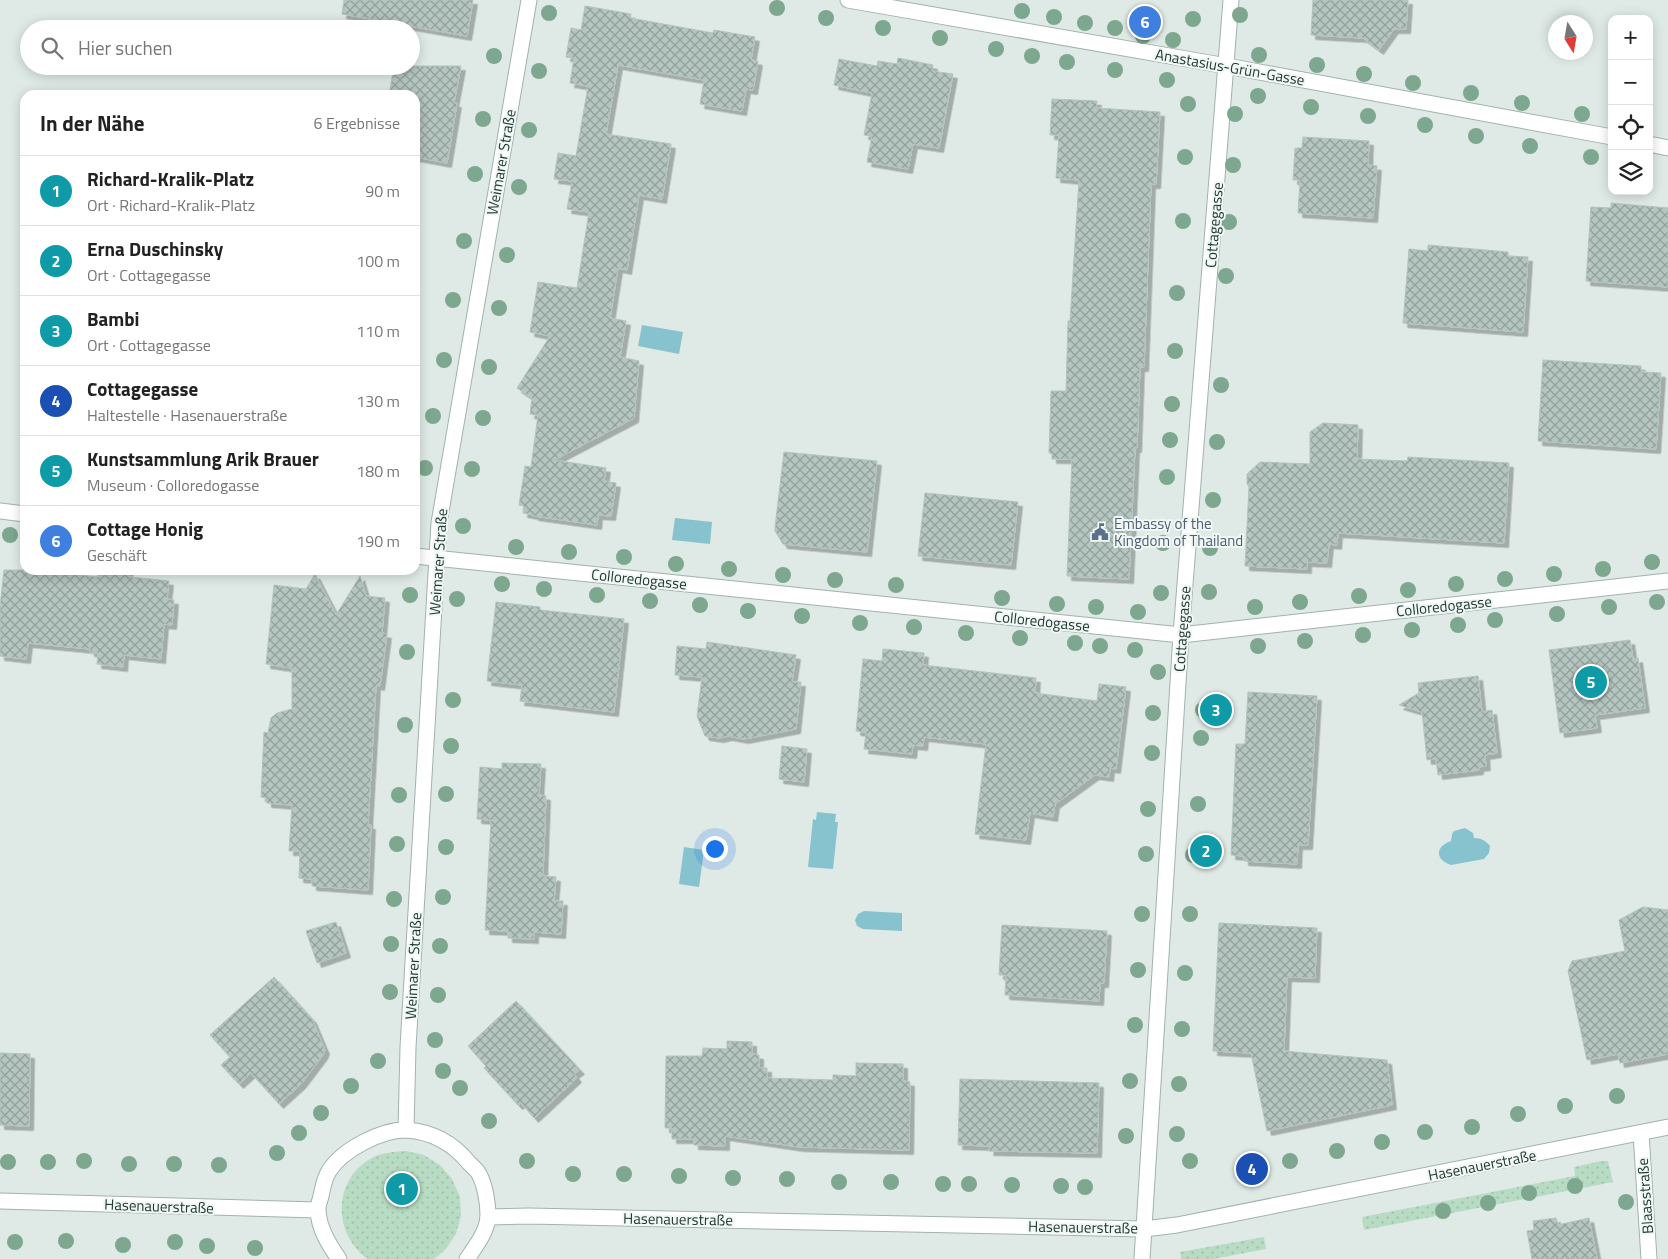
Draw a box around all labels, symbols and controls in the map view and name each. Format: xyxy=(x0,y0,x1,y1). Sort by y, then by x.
pin: 6 xyxy=(1129,3,1161,41)
north arrow xyxy=(1548,15,1593,60)
map controls xyxy=(1608,15,1653,195)
button: + xyxy=(1608,15,1653,60)
search box xyxy=(20,20,420,75)
text: Hier suchen xyxy=(78,33,173,62)
icon: search xyxy=(38,34,66,62)
street label: Anastasius-Grün-Gasse xyxy=(1154,43,1306,91)
button: − xyxy=(1608,60,1653,105)
button: locate xyxy=(1608,105,1653,150)
text: In der Nähe xyxy=(40,107,145,139)
street label: Weimarer Straße xyxy=(480,107,522,217)
text: 6 Ergebnisse xyxy=(313,111,400,135)
button: layers xyxy=(1608,150,1653,195)
text: Richard-Kralik-Platz xyxy=(87,164,254,193)
text: 1 xyxy=(52,179,60,203)
text: 90 m xyxy=(365,179,400,203)
street label: Cottagegasse xyxy=(1199,181,1229,269)
text: Ort · Richard-Kralik-Platz xyxy=(87,193,255,217)
text: Erna Duschinsky xyxy=(87,234,223,263)
text: 2 xyxy=(52,249,60,273)
text: 100 m xyxy=(356,249,400,273)
text: Ort · Cottagegasse xyxy=(87,263,211,287)
text: Bambi xyxy=(87,304,139,333)
text: 3 xyxy=(52,319,60,343)
text: 110 m xyxy=(356,319,400,343)
text: Ort · Cottagegasse xyxy=(87,333,211,357)
text: Cottagegasse xyxy=(87,374,198,403)
text: 4 xyxy=(52,389,60,413)
text: 130 m xyxy=(356,389,400,413)
text: Haltestelle · Hasenauerstraße xyxy=(87,403,287,427)
text: Kunstsammlung Arik Brauer xyxy=(87,444,319,473)
text: 5 xyxy=(52,459,60,483)
text: 180 m xyxy=(356,459,400,483)
text: Museum · Colloredogasse xyxy=(87,473,259,497)
street label: Weimarer Straße xyxy=(423,508,453,616)
place label: Embassy of the Kingdom of Thailand xyxy=(1114,512,1243,552)
text: Cottage Honig xyxy=(87,514,203,543)
public building icon: Embassy of the Kingdom of Thailand xyxy=(1090,522,1110,542)
text: 6 xyxy=(52,529,60,553)
text: 190 m xyxy=(356,529,400,553)
text: Geschäft xyxy=(87,543,147,567)
street label: Colloredogasse xyxy=(590,563,688,595)
street label: Cottagegasse xyxy=(1168,585,1196,673)
street label: Colloredogasse xyxy=(1395,590,1493,622)
street label: Colloredogasse xyxy=(993,605,1091,637)
pin: 5 xyxy=(1575,663,1607,701)
pin: 3 xyxy=(1200,691,1232,729)
pin: 2 xyxy=(1190,832,1222,870)
your location xyxy=(702,836,728,862)
street label: Weimarer Straße xyxy=(399,912,427,1020)
street label: Hasenauerstraße xyxy=(1426,1143,1538,1187)
pin: 4 xyxy=(1236,1150,1268,1188)
street label: Blaasstraße xyxy=(1631,1157,1659,1235)
pin: 1 xyxy=(386,1170,418,1208)
street label: Hasenauerstraße xyxy=(104,1193,214,1219)
street label: Hasenauerstraße xyxy=(623,1207,733,1231)
street label: Hasenauerstraße xyxy=(1028,1215,1138,1239)

